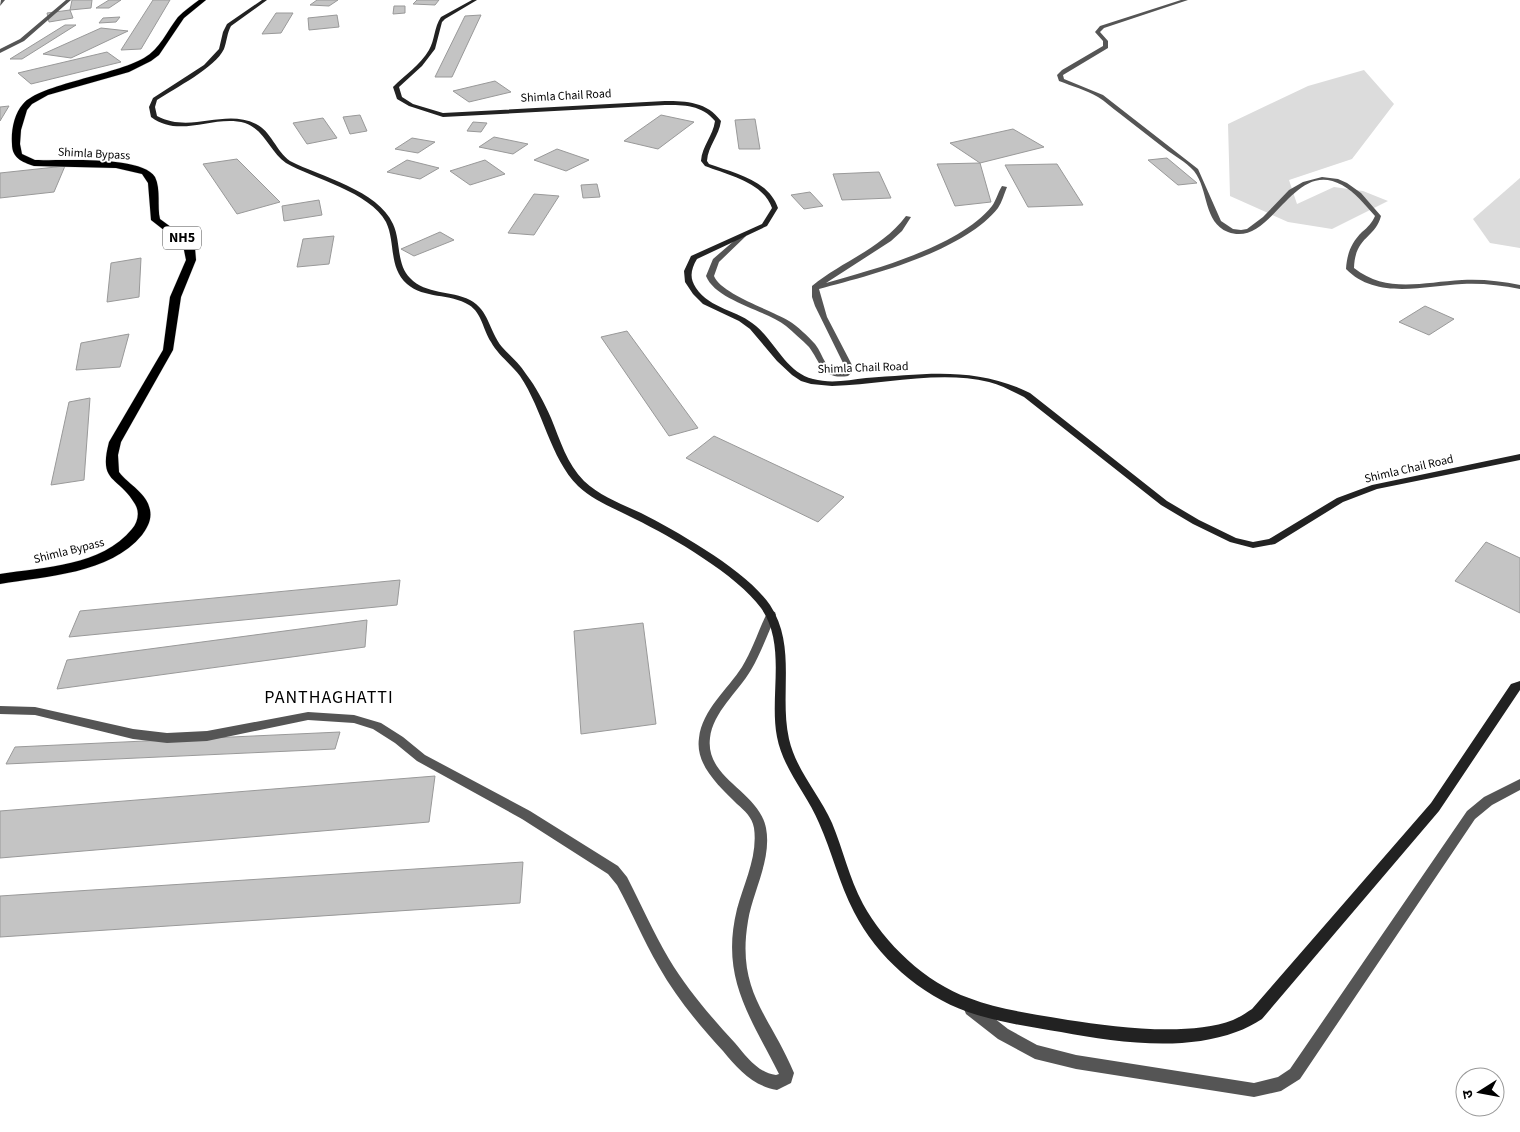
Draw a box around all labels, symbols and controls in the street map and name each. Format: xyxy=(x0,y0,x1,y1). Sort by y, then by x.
street label: Shimla Chail Road xyxy=(520,85,612,107)
street label: Shimla Bypass xyxy=(57,144,131,164)
road number: NH5 xyxy=(163,227,201,250)
street label: Shimla Chail Road xyxy=(817,358,909,378)
street label: Shimla Chail Road xyxy=(1363,450,1455,488)
street label: Shimla Bypass xyxy=(32,534,106,568)
district label: PANTHAGHATTI xyxy=(264,685,394,710)
north arrow xyxy=(1455,1067,1505,1117)
text: उ xyxy=(1457,1088,1479,1100)

